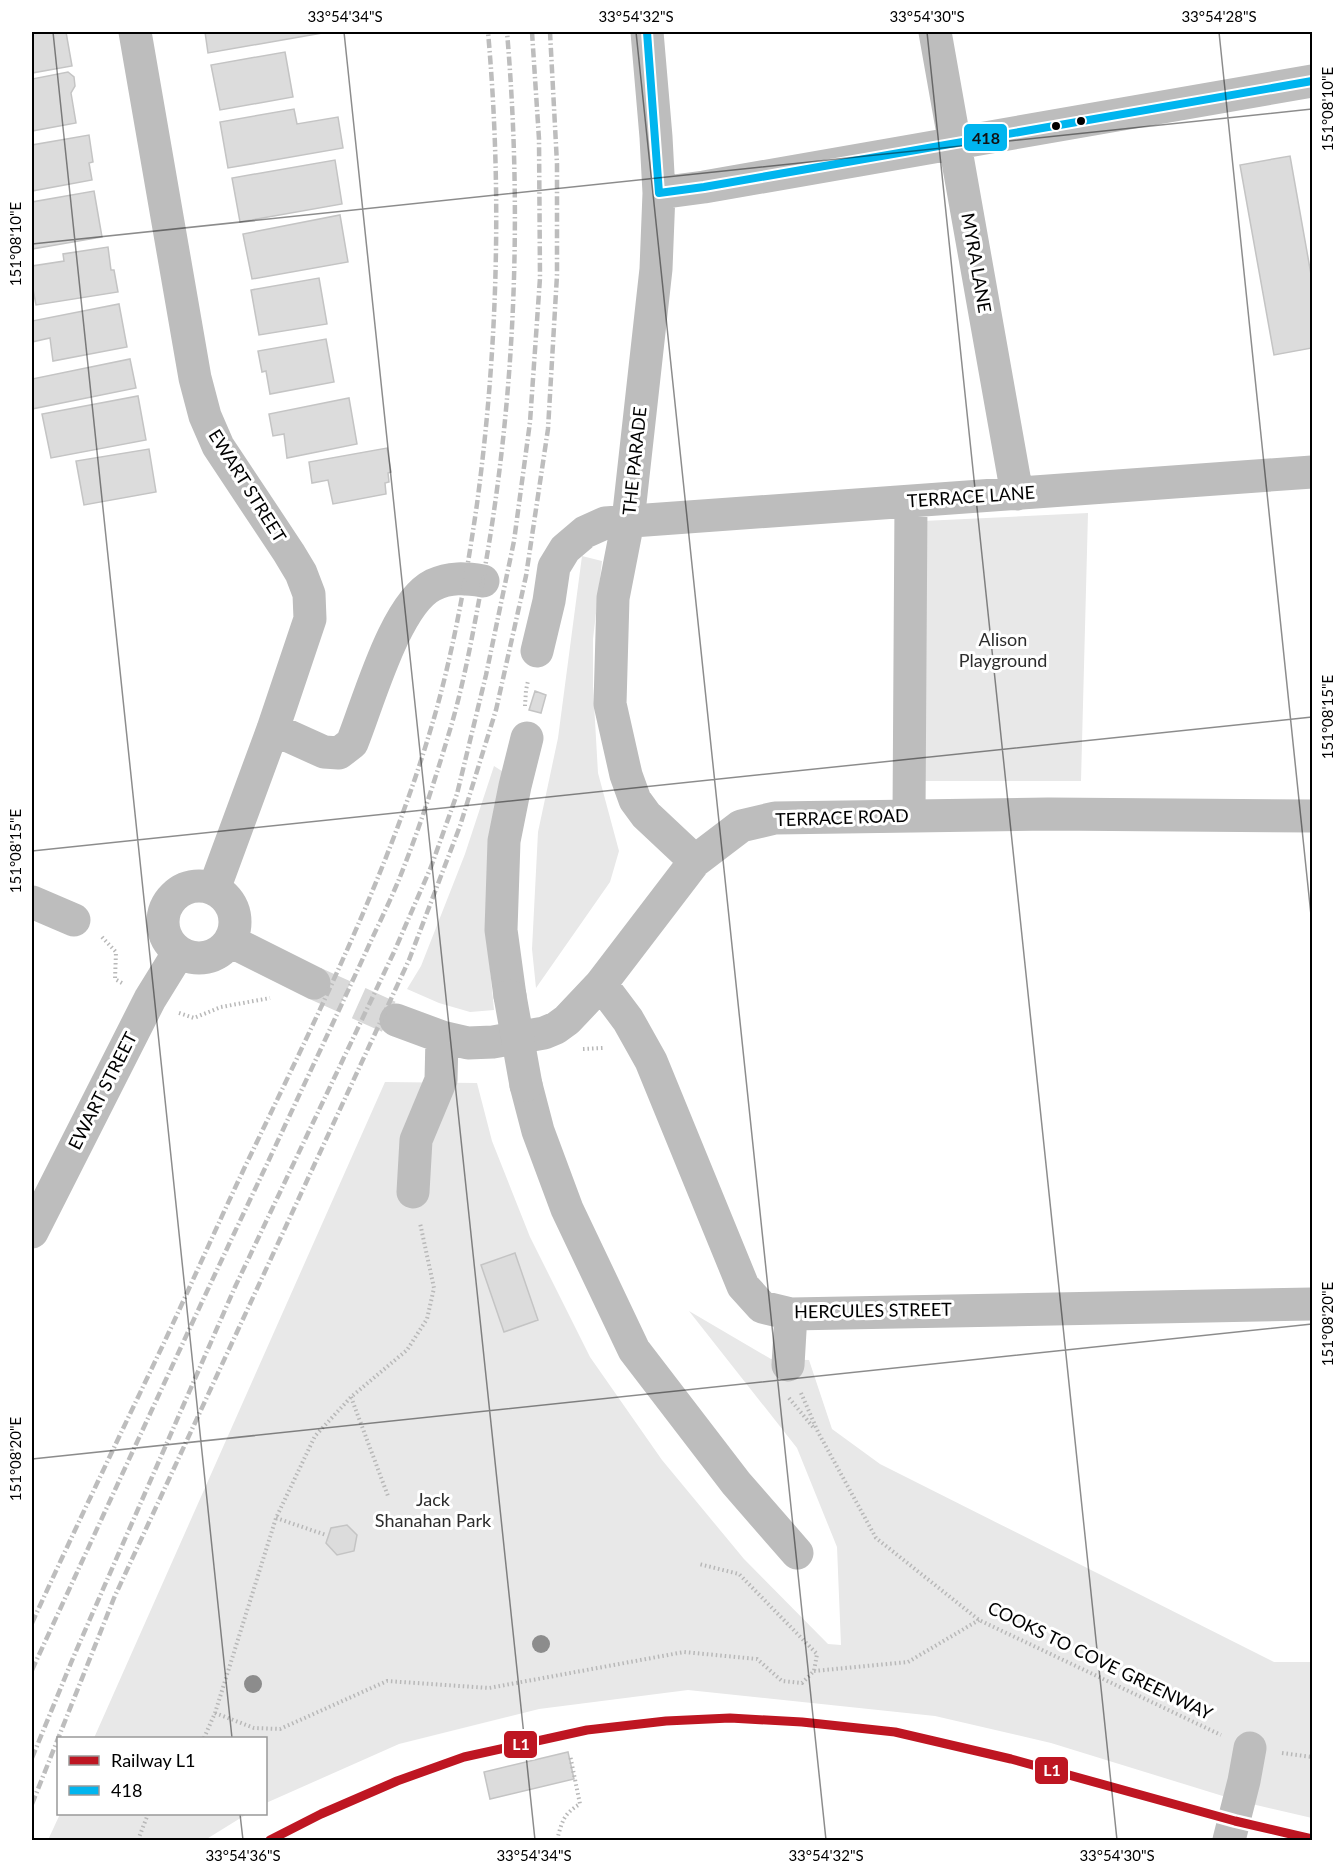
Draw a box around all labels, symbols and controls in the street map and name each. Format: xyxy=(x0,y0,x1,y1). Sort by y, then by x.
text: 33°54'34"S xyxy=(307,7,383,25)
text: 33°54'32"S xyxy=(598,7,674,25)
text: 33°54'30"S xyxy=(889,7,965,25)
text: 33°54'28"S xyxy=(1181,7,1257,25)
text: 151°08'10"E xyxy=(1318,67,1336,151)
unlabelled marker xyxy=(1075,115,1087,127)
unlabelled marker xyxy=(1050,120,1062,132)
line badge: 418 xyxy=(963,123,1008,152)
text: 418 xyxy=(972,128,1000,147)
text: 151°08'10"E xyxy=(6,202,24,286)
street label: MYRA LANE xyxy=(957,211,997,314)
street label: THE PARADE xyxy=(617,406,651,516)
street label: EWART STREET xyxy=(204,425,292,546)
street label: TERRACE LANE xyxy=(906,481,1036,511)
park label: Alison Playground xyxy=(959,628,1047,671)
text: 151°08'15"E xyxy=(1318,675,1336,759)
street label: TERRACE ROAD xyxy=(775,804,909,830)
text: 151°08'15"E xyxy=(6,809,24,893)
street label: EWART STREET xyxy=(63,1028,141,1153)
text: 151°08'20"E xyxy=(1318,1282,1336,1366)
street label: HERCULES STREET xyxy=(794,1298,952,1322)
text: 151°08'20"E xyxy=(6,1417,24,1501)
park label: Jack Shanahan Park xyxy=(375,1488,492,1531)
street label: COOKS TO COVE GREENWAY xyxy=(984,1596,1217,1725)
line badge: L1 xyxy=(503,1730,538,1759)
text: L1 xyxy=(512,1734,530,1753)
legend xyxy=(57,1737,267,1815)
text: Railway L1 xyxy=(111,1749,196,1771)
line badge: L1 xyxy=(1034,1756,1069,1785)
text: L1 xyxy=(1043,1760,1061,1779)
text: 418 xyxy=(111,1779,142,1801)
text: 33°54'36"S xyxy=(205,1846,281,1864)
text: 33°54'34"S xyxy=(496,1846,572,1864)
text: 33°54'32"S xyxy=(788,1846,864,1864)
text: 33°54'30"S xyxy=(1079,1846,1155,1864)

